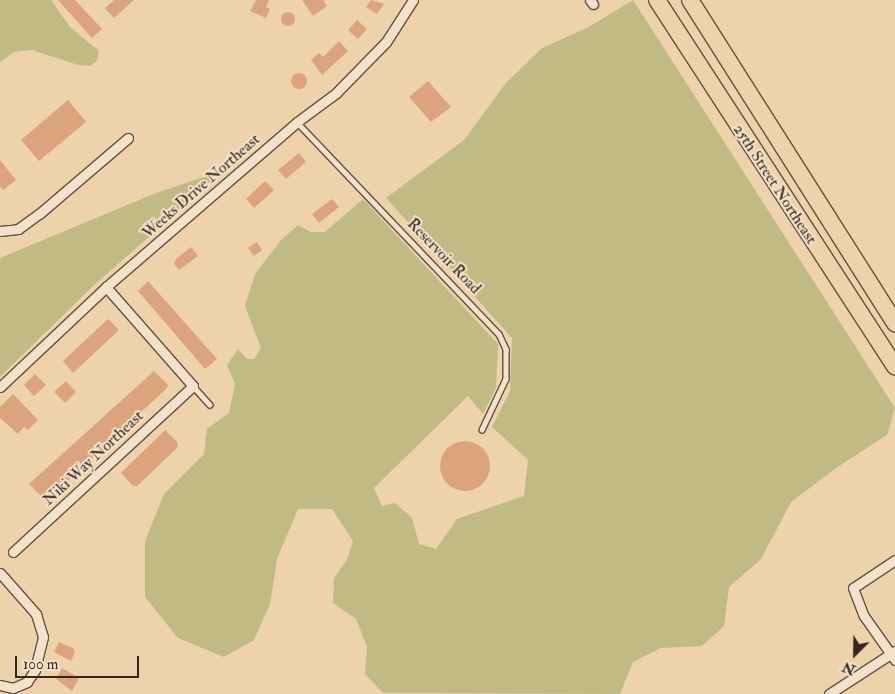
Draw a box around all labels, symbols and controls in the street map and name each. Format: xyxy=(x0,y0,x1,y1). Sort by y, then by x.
street label: 25th Street Northeast xyxy=(729,120,821,248)
street label: Weeks Drive Northeast xyxy=(138,130,264,242)
street label: Reservoir Road xyxy=(403,214,485,298)
street label: Niki Way Northeast xyxy=(39,406,147,510)
north arrow xyxy=(830,629,880,679)
scale bar xyxy=(18,646,141,678)
text: 100 m xyxy=(23,655,58,674)
text: N xyxy=(840,658,858,679)

